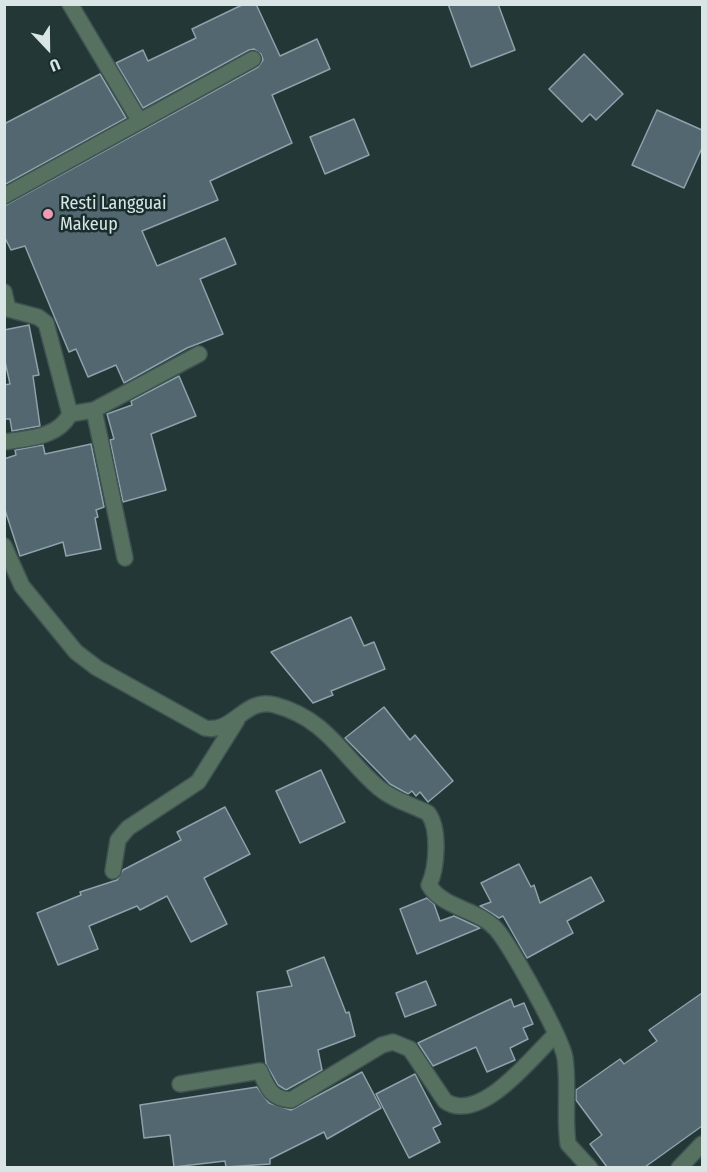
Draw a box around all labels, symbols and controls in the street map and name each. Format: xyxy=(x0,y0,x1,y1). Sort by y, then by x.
north arrow xyxy=(18,18,78,78)
text: U xyxy=(47,55,63,76)
place label: Resti Langguai Makeup xyxy=(60,193,166,236)
marker: Resti Langguai Makeup xyxy=(41,207,55,221)

